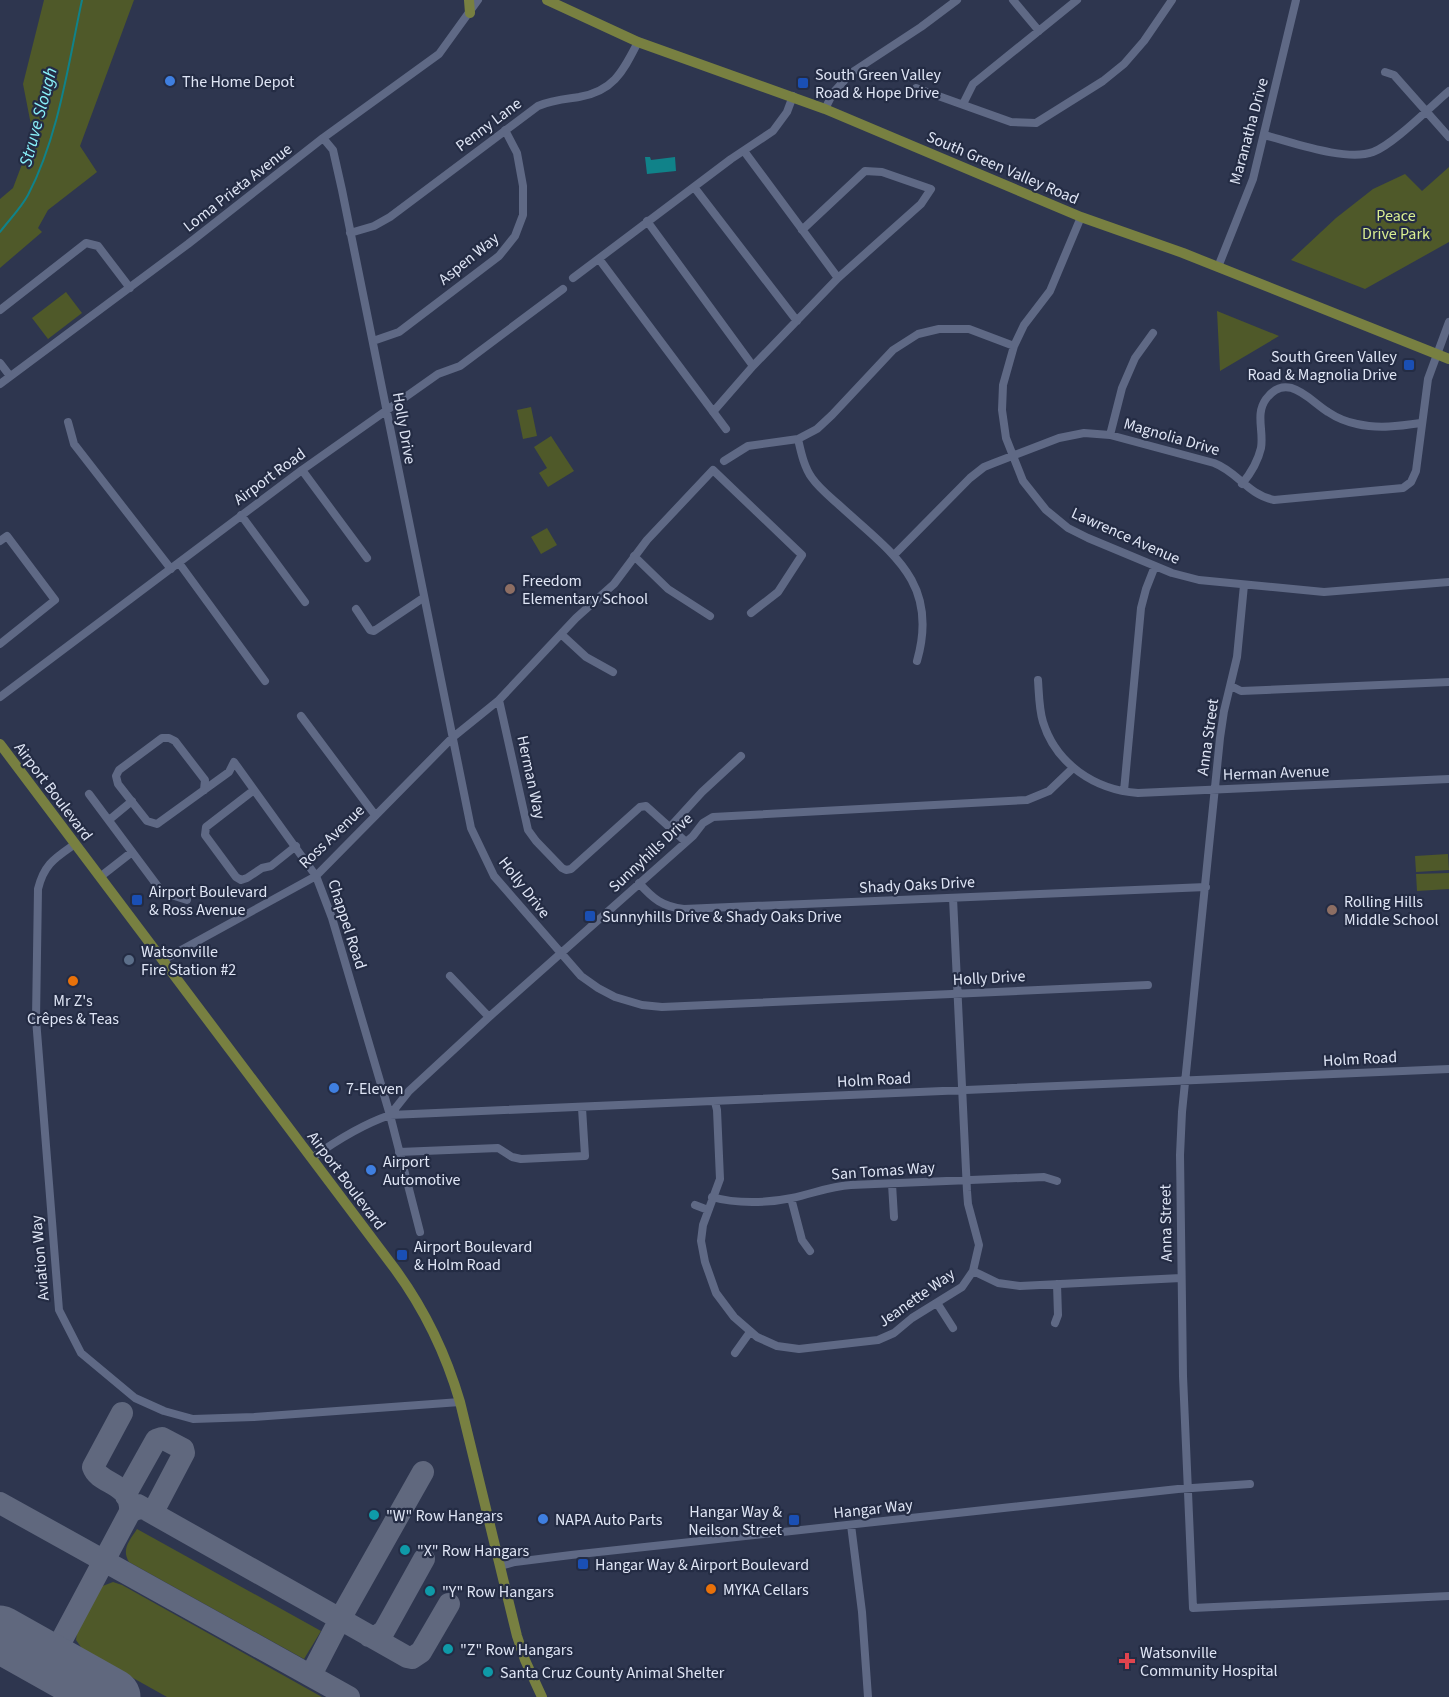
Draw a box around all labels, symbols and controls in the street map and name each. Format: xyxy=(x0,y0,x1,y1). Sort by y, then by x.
place label: South Green Valley Road & Hope Drive xyxy=(815,64,941,104)
water label: Struve Slough xyxy=(13,65,64,170)
place label: The Home Depot xyxy=(182,71,295,93)
marker: The Home Depot xyxy=(163,74,177,88)
street label: Maranatha Drive xyxy=(1224,75,1274,187)
marker: South Green Valley Road & Hope Drive xyxy=(796,76,810,90)
street label: Penny Lane xyxy=(451,93,526,157)
street label: South Green Valley Road xyxy=(923,126,1082,210)
street label: Loma Prieta Avenue xyxy=(179,138,297,237)
park label: Peace Drive Park xyxy=(1362,205,1430,245)
street label: Aspen Way xyxy=(434,227,504,290)
place label: South Green Valley Road & Magnolia Drive xyxy=(1247,346,1398,386)
marker: South Green Valley Road & Magnolia Drive xyxy=(1402,358,1416,372)
street label: Holly Drive xyxy=(387,391,421,466)
street label: Magnolia Drive xyxy=(1121,413,1222,461)
street label: Airport Road xyxy=(229,443,310,510)
street label: Lawrence Avenue xyxy=(1068,502,1183,570)
place label: Freedom Elementary School xyxy=(522,570,648,610)
marker: Freedom Elementary School xyxy=(503,582,517,596)
street label: Anna Street xyxy=(1192,697,1224,777)
street label: Herman Way xyxy=(511,733,551,822)
street label: Airport Boulevard xyxy=(9,738,98,845)
street label: Herman Avenue xyxy=(1222,760,1330,786)
street label: Ross Avenue xyxy=(294,800,369,874)
street label: Sunnyhills Drive xyxy=(604,808,698,897)
street label: Holly Drive xyxy=(493,852,555,923)
street label: Shady Oaks Drive xyxy=(859,871,976,899)
street label: Chappel Road xyxy=(322,877,372,972)
place label: Airport Boulevard & Ross Avenue xyxy=(149,881,267,921)
place label: Rolling Hills Middle School xyxy=(1344,891,1439,931)
marker: Airport Boulevard & Ross Avenue xyxy=(130,893,144,907)
marker: Rolling Hills Middle School xyxy=(1325,903,1339,917)
place label: Sunnyhills Drive & Shady Oaks Drive xyxy=(602,906,842,928)
marker: Sunnyhills Drive & Shady Oaks Drive xyxy=(583,909,597,923)
place label: Watsonville Fire Station #2 xyxy=(141,941,236,981)
marker: Watsonville Fire Station #2 xyxy=(122,953,136,967)
street label: Holly Drive xyxy=(952,965,1026,991)
marker: Mr Z's Crêpes & Teas xyxy=(66,974,80,988)
place label: Mr Z's Crêpes & Teas xyxy=(27,990,119,1030)
street label: Holm Road xyxy=(1323,1046,1398,1072)
street label: Holm Road xyxy=(837,1067,912,1093)
place label: 7-Eleven xyxy=(346,1078,404,1100)
marker: 7-Eleven xyxy=(327,1081,341,1095)
street label: Airport Boulevard xyxy=(302,1127,391,1234)
place label: Airport Automotive xyxy=(383,1151,461,1191)
street label: San Tomas Way xyxy=(831,1156,936,1186)
marker: Airport Automotive xyxy=(364,1163,378,1177)
street label: Anna Street xyxy=(1154,1183,1178,1262)
street label: Aviation Way xyxy=(25,1214,55,1302)
place label: Airport Boulevard & Holm Road xyxy=(414,1236,532,1276)
marker: Airport Boulevard & Holm Road xyxy=(395,1248,409,1262)
street label: Jeanette Way xyxy=(874,1263,960,1332)
street label: Hangar Way xyxy=(832,1494,914,1524)
place label: Hangar Way & Neilson Street xyxy=(688,1501,783,1541)
place label: "W" Row Hangars xyxy=(386,1505,503,1527)
marker: "W" Row Hangars xyxy=(367,1508,381,1522)
place label: NAPA Auto Parts xyxy=(555,1509,663,1531)
marker: NAPA Auto Parts xyxy=(536,1512,550,1526)
marker: Hangar Way & Neilson Street xyxy=(787,1513,801,1527)
place label: "X" Row Hangars xyxy=(417,1540,530,1562)
marker: "X" Row Hangars xyxy=(398,1543,412,1557)
place label: Hangar Way & Airport Boulevard xyxy=(595,1554,809,1576)
marker: Hangar Way & Airport Boulevard xyxy=(576,1557,590,1571)
place label: MYKA Cellars xyxy=(723,1579,809,1601)
place label: "Y" Row Hangars xyxy=(442,1581,554,1603)
marker: MYKA Cellars xyxy=(704,1582,718,1596)
marker: "Y" Row Hangars xyxy=(423,1584,437,1598)
place label: "Z" Row Hangars xyxy=(460,1639,573,1661)
marker: "Z" Row Hangars xyxy=(441,1642,455,1656)
place label: Watsonville Community Hospital xyxy=(1140,1642,1278,1682)
marker: Watsonville Community Hospital xyxy=(1118,1652,1136,1670)
place label: Santa Cruz County Animal Shelter xyxy=(500,1662,725,1684)
marker: Santa Cruz County Animal Shelter xyxy=(481,1665,495,1679)

